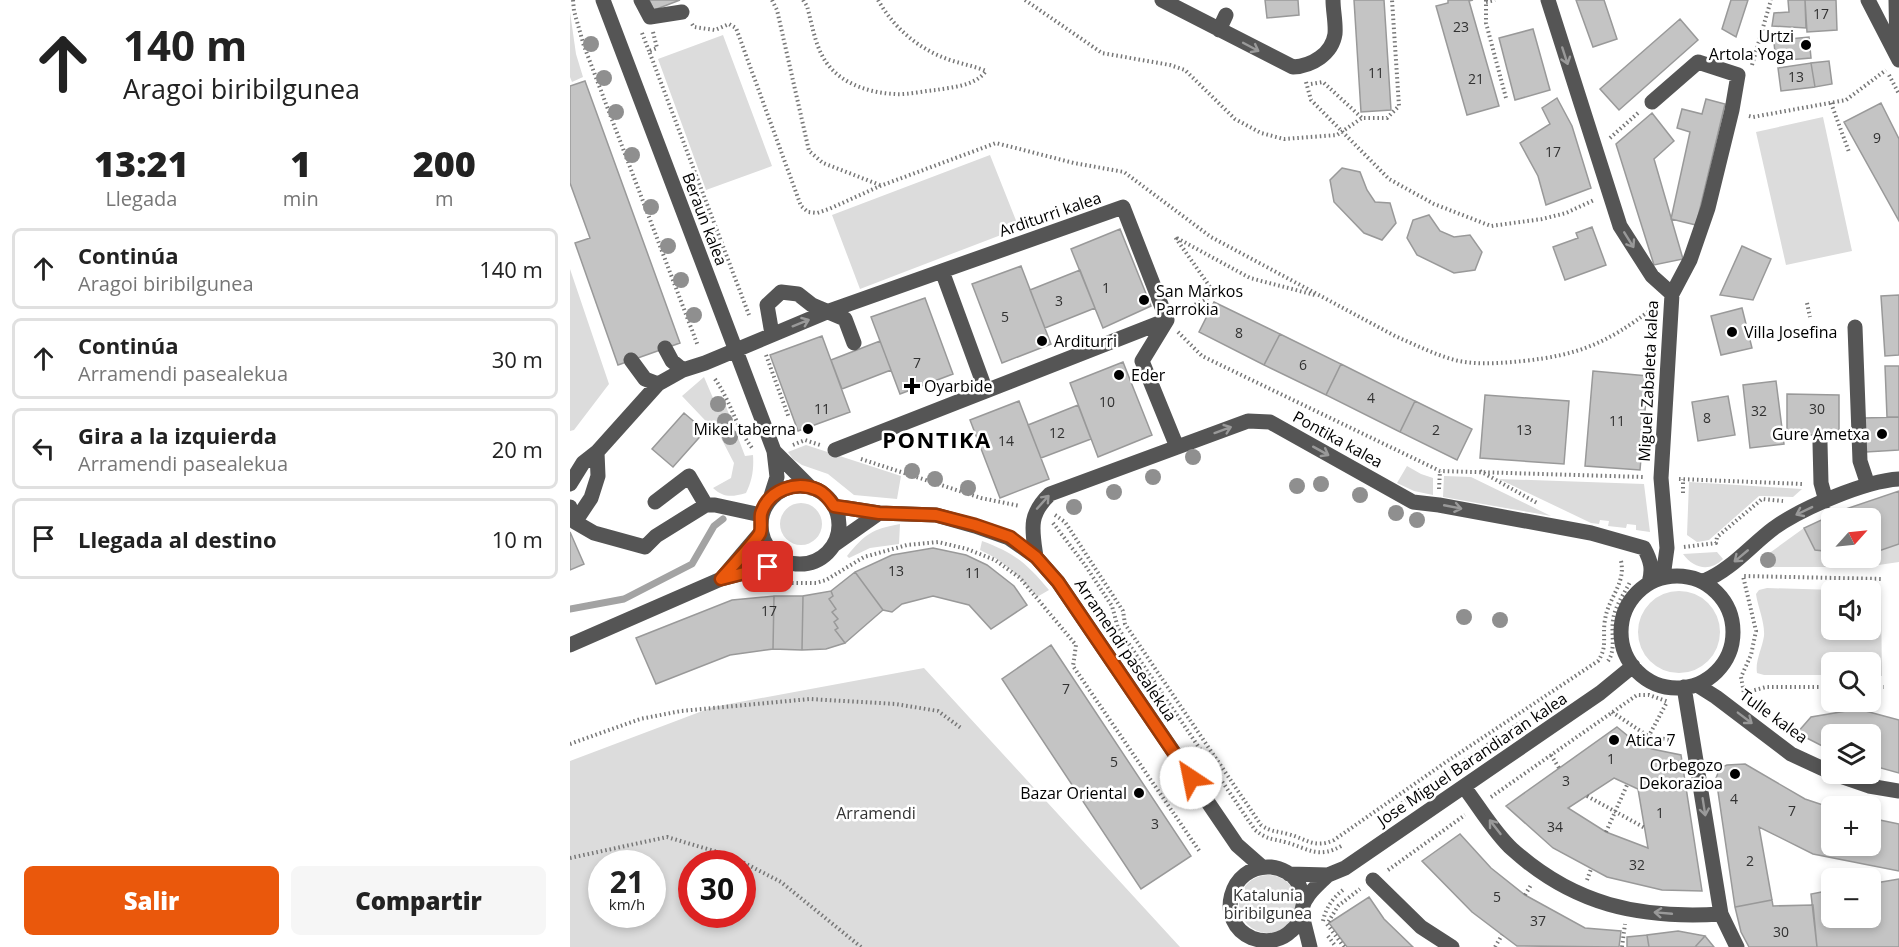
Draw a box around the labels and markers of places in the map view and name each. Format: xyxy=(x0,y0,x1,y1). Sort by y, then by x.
place label: Urtzi Artola Yoga xyxy=(1709,25,1794,65)
marker: Urtzi Artola Yoga xyxy=(1799,38,1813,52)
place label: San Markos Parrokia xyxy=(1156,280,1243,320)
marker: San Markos Parrokia xyxy=(1137,293,1151,307)
place label: Villa Josefina xyxy=(1744,321,1837,343)
marker: Villa Josefina xyxy=(1725,325,1739,339)
place label: Arditurri xyxy=(1054,330,1117,352)
marker: Arditurri xyxy=(1035,334,1049,348)
place label: Eder xyxy=(1131,364,1166,386)
marker: Eder xyxy=(1112,368,1126,382)
place label: Oyarbide xyxy=(924,375,993,397)
marker: Oyarbide xyxy=(905,379,919,393)
place label: Mikel taberna xyxy=(693,418,796,440)
marker: Mikel taberna xyxy=(801,422,815,436)
place label: Gure Ametxa xyxy=(1772,423,1870,445)
marker: Gure Ametxa xyxy=(1875,427,1889,441)
pin xyxy=(742,541,793,592)
place label: Atica 7 xyxy=(1626,729,1676,751)
marker: Atica 7 xyxy=(1607,733,1621,747)
place label: Orbegozo Dekorazioa xyxy=(1639,754,1723,794)
marker: Orbegozo Dekorazioa xyxy=(1728,767,1742,781)
place label: Bazar Oriental xyxy=(1020,782,1127,804)
marker: Bazar Oriental xyxy=(1132,786,1146,800)

